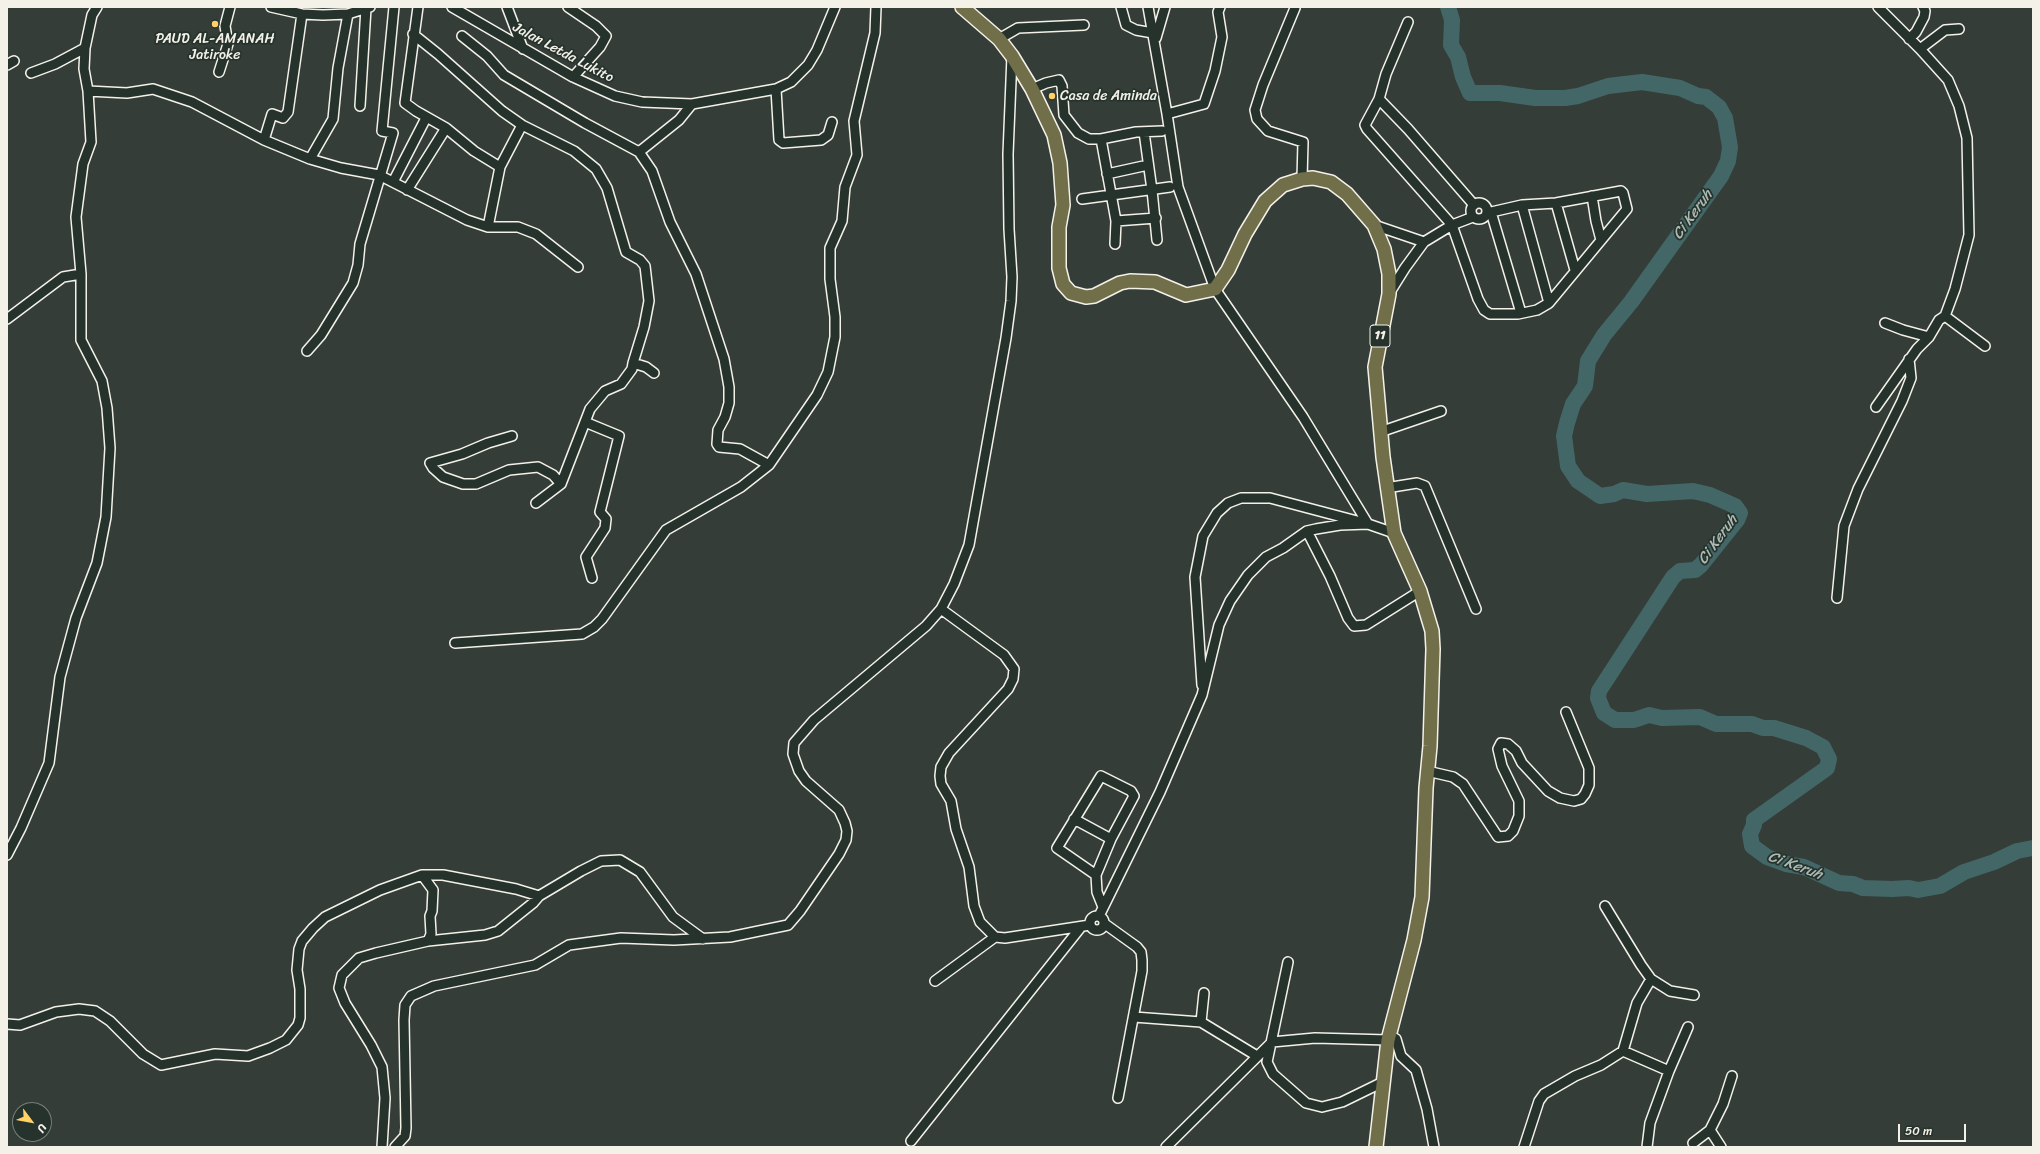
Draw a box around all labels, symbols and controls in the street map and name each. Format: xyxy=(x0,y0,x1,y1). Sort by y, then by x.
marker: PAUD AL-AMANAH Jatiroke xyxy=(210,19,220,29)
street label: Jalan Letda Lukito xyxy=(510,19,616,87)
place label: PAUD AL-AMANAH Jatiroke xyxy=(156,31,274,64)
place label: Casa de Aminda xyxy=(1060,88,1157,104)
marker: Casa de Aminda xyxy=(1047,91,1057,101)
water label: Ci Keruh xyxy=(1669,187,1717,243)
road number: 11 xyxy=(1370,325,1390,347)
water label: Ci Keruh xyxy=(1694,512,1742,568)
water label: Ci Keruh xyxy=(1765,848,1825,884)
north arrow xyxy=(12,1102,52,1142)
scale bar xyxy=(1900,1116,1968,1142)
text: U xyxy=(32,1120,52,1136)
text: 50 m xyxy=(1905,1120,1932,1142)

